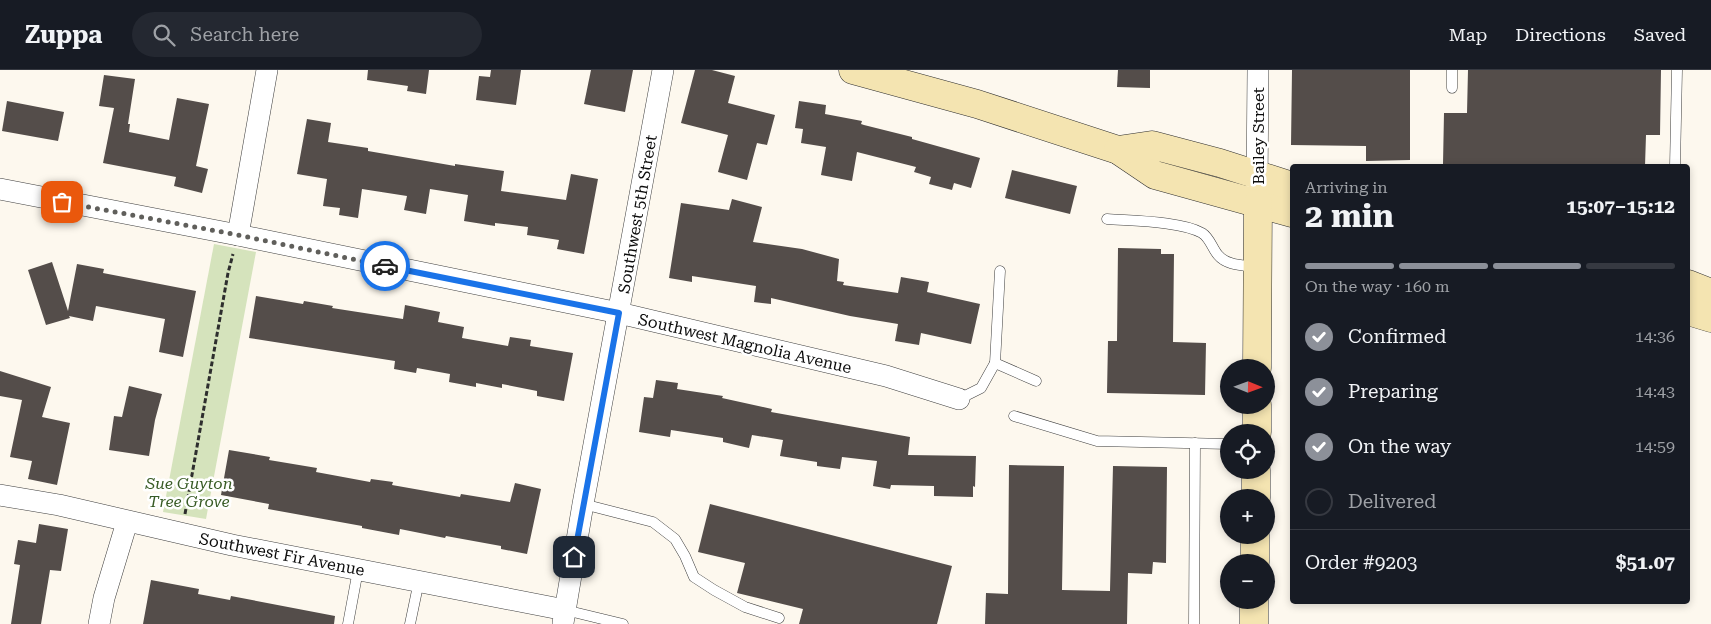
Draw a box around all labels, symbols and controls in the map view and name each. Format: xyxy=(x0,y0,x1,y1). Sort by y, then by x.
search box xyxy=(132,12,482,57)
text: Zuppa xyxy=(25,21,102,49)
icon: search xyxy=(150,21,178,49)
text: Search here xyxy=(190,23,299,46)
text: Map xyxy=(1449,24,1487,45)
text: Directions xyxy=(1515,24,1606,45)
text: Saved xyxy=(1634,24,1686,45)
street label: Bailey Street xyxy=(1249,87,1268,185)
street label: Southwest 5th Street xyxy=(614,133,661,295)
text: Arriving in xyxy=(1305,178,1388,197)
pin xyxy=(41,181,83,223)
icon: bag xyxy=(48,188,76,216)
text: 15:07–15:12 xyxy=(1566,195,1675,218)
text: 2 min xyxy=(1305,197,1394,235)
courier xyxy=(360,241,410,291)
icon: car xyxy=(371,252,399,280)
text: On the way · 160 m xyxy=(1305,277,1450,296)
street label: Southwest Magnolia Avenue xyxy=(636,310,854,377)
icon: check xyxy=(1305,323,1333,351)
text: Confirmed xyxy=(1348,325,1446,348)
text: 14:36 xyxy=(1635,327,1675,346)
north arrow xyxy=(1220,359,1275,414)
map controls xyxy=(1220,359,1275,609)
icon: check xyxy=(1305,378,1333,406)
text: Preparing xyxy=(1348,380,1438,403)
text: 14:43 xyxy=(1635,382,1675,401)
button: locate xyxy=(1220,424,1275,479)
icon: check xyxy=(1305,433,1333,461)
text: On the way xyxy=(1348,435,1451,458)
text: 14:59 xyxy=(1635,437,1675,456)
park label: Sue Guyton Tree Grove xyxy=(144,474,233,511)
button: + xyxy=(1220,489,1275,544)
text: Delivered xyxy=(1348,490,1436,513)
street label: Southwest Fir Avenue xyxy=(198,529,366,580)
pin xyxy=(553,536,595,578)
icon: home xyxy=(560,543,588,571)
text: Order #9203 xyxy=(1305,551,1417,574)
text: $51.07 xyxy=(1616,551,1675,574)
button: − xyxy=(1220,554,1275,609)

